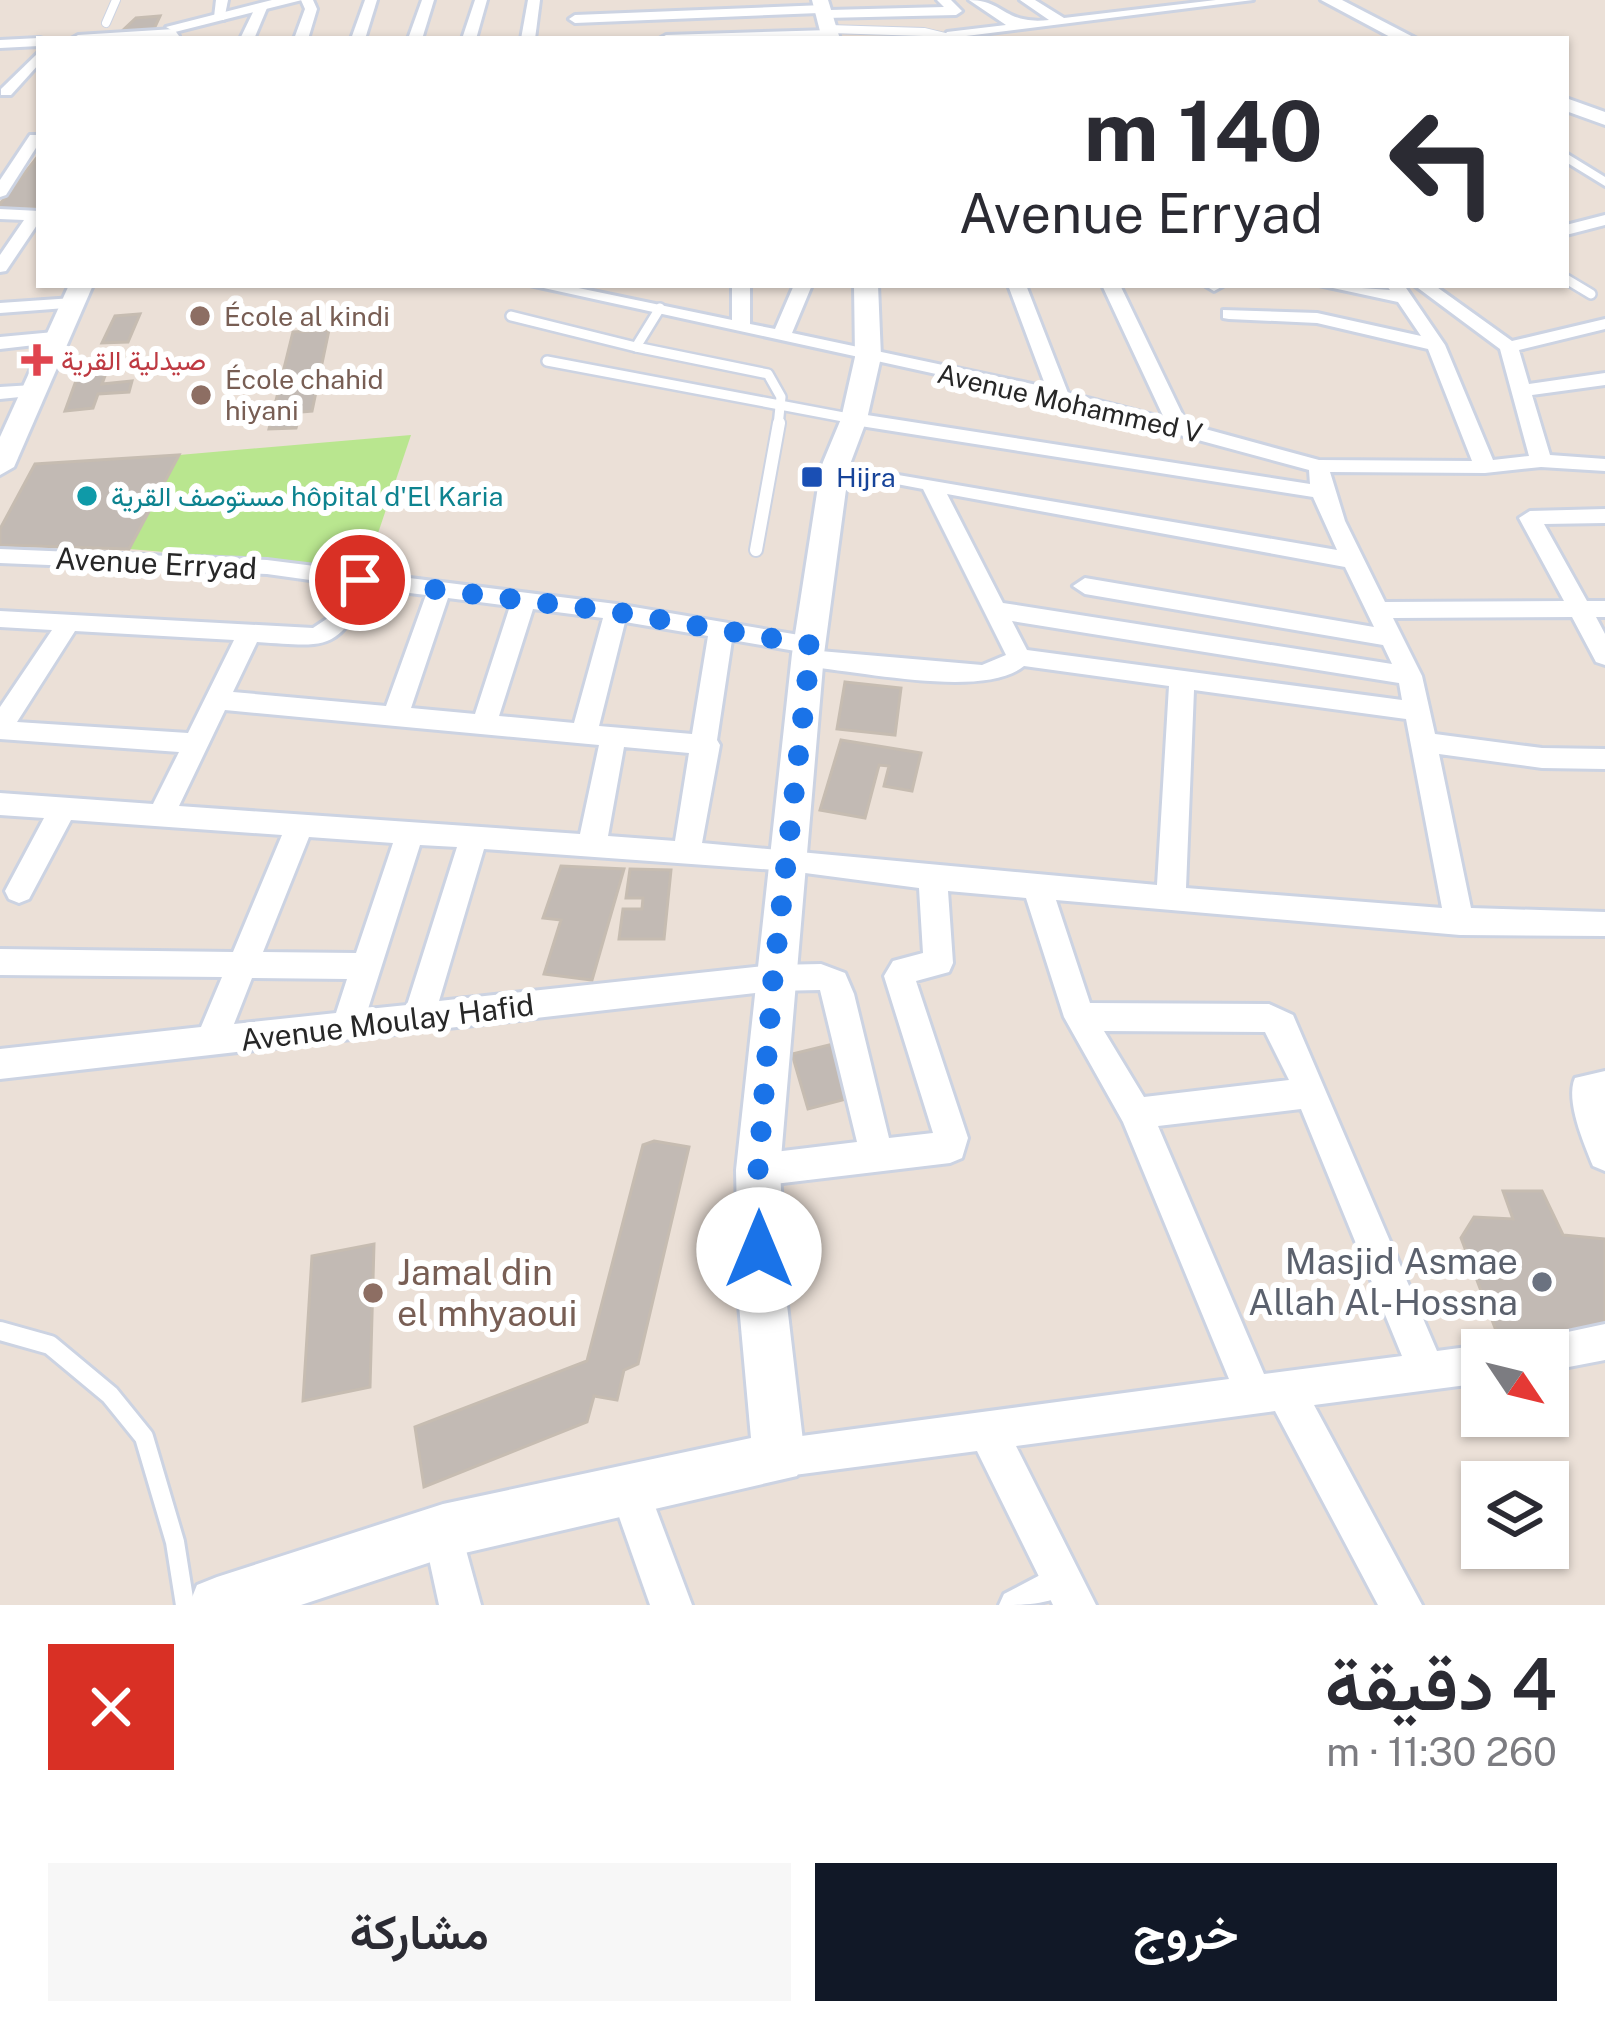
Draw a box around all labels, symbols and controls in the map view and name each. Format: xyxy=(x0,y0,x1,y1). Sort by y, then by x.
text: 140 m xyxy=(1084,81,1323,180)
icon: left xyxy=(1365,84,1521,240)
text: Avenue Erryad xyxy=(959,182,1323,245)
place label: École al kindi xyxy=(224,300,390,332)
marker: École al kindi xyxy=(187,303,213,329)
place label: صيدلية القرية xyxy=(61,344,206,378)
marker: صيدلية القرية xyxy=(24,347,50,373)
street label: Avenue Mohammed V xyxy=(934,357,1206,449)
place label: École chahid hiyani xyxy=(225,363,384,426)
marker: École chahid hiyani xyxy=(188,382,214,408)
place label: Hijra xyxy=(836,461,896,493)
marker: Hijra xyxy=(799,464,825,490)
place label: مستوصف القرية hôpital d'El Karia xyxy=(111,480,503,514)
marker: مستوصف القرية hôpital d'El Karia xyxy=(74,483,100,509)
pin xyxy=(309,529,411,631)
street label: Avenue Erryad xyxy=(54,540,258,586)
icon: arrive xyxy=(327,547,393,613)
street label: Avenue Moulay Hafid xyxy=(238,986,536,1058)
position arrow xyxy=(696,1187,822,1313)
place label: Masjid Asmae Allah Al-Hossna xyxy=(1248,1240,1518,1323)
place label: Jamal din el mhyaoui xyxy=(397,1251,577,1334)
marker: Masjid Asmae Allah Al-Hossna xyxy=(1529,1269,1555,1295)
marker: Jamal din el mhyaoui xyxy=(360,1280,386,1306)
north arrow xyxy=(1461,1329,1569,1437)
map controls xyxy=(1461,1329,1569,1569)
button: layers xyxy=(1461,1461,1569,1569)
text: 4 دقيقة xyxy=(1325,1642,1557,1726)
button: close xyxy=(48,1644,174,1770)
text: 260 m · 11:30 xyxy=(1326,1729,1557,1775)
button: مشاركة xyxy=(48,1863,791,2001)
button: خروج xyxy=(815,1863,1557,2001)

